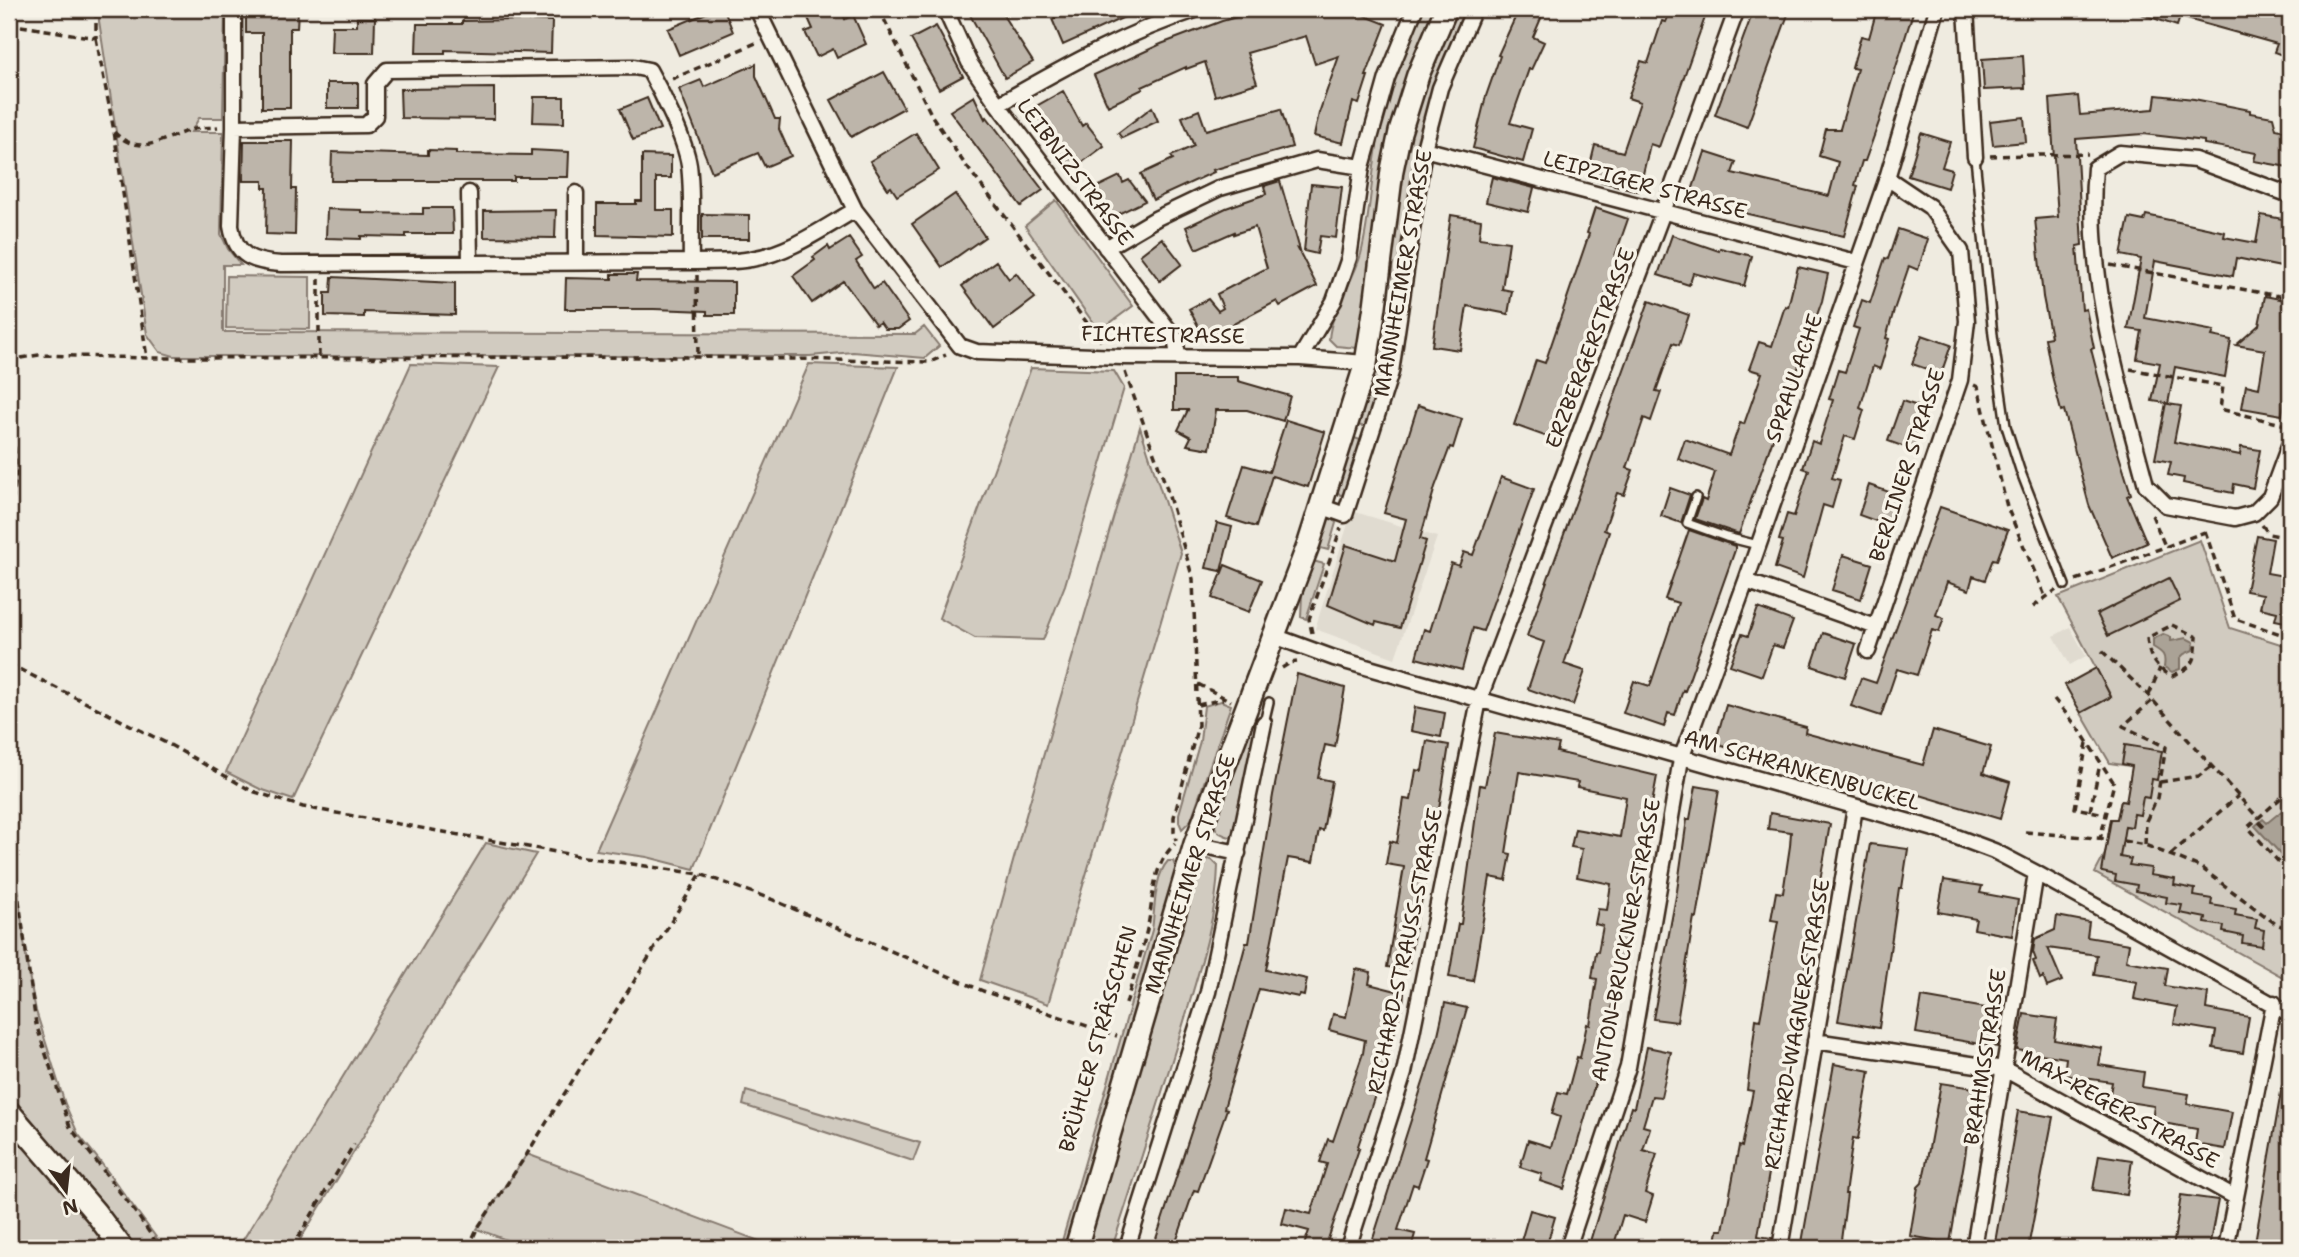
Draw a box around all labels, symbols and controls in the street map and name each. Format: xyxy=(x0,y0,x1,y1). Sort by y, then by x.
street label: LEIBNIZSTRASSE xyxy=(1010,93,1140,251)
street label: LEIPZIGER STRASSE xyxy=(1540,144,1750,226)
street label: MANNHEIMER STRASSE xyxy=(1367,147,1439,399)
street label: ERZBERGERSTRASSE xyxy=(1539,244,1641,452)
street label: SPRAULACHE xyxy=(1759,310,1829,446)
street label: FICHTESTRASSE xyxy=(1081,320,1245,350)
street label: BERLINER STRASSE xyxy=(1862,365,1952,565)
street label: AM SCHRANKENBUCKEL xyxy=(1680,723,1924,817)
street label: MANNHEIMER STRASSE xyxy=(1138,750,1242,998)
street label: ANTON-BRUCKNER-STRASSE xyxy=(1585,796,1667,1084)
street label: RICHARD-STRAUSS-STRASSE xyxy=(1361,805,1449,1097)
street label: RICHARD-WAGNER-STRASSE xyxy=(1758,876,1836,1172)
street label: BRÜHLER STRÄSSCHEN xyxy=(1052,923,1144,1155)
street label: BRAHMSSTRASSE xyxy=(1957,967,2013,1147)
street label: MAX-REGER-STRASSE xyxy=(2016,1043,2224,1175)
north arrow xyxy=(32,1156,102,1226)
text: N xyxy=(60,1193,81,1221)

